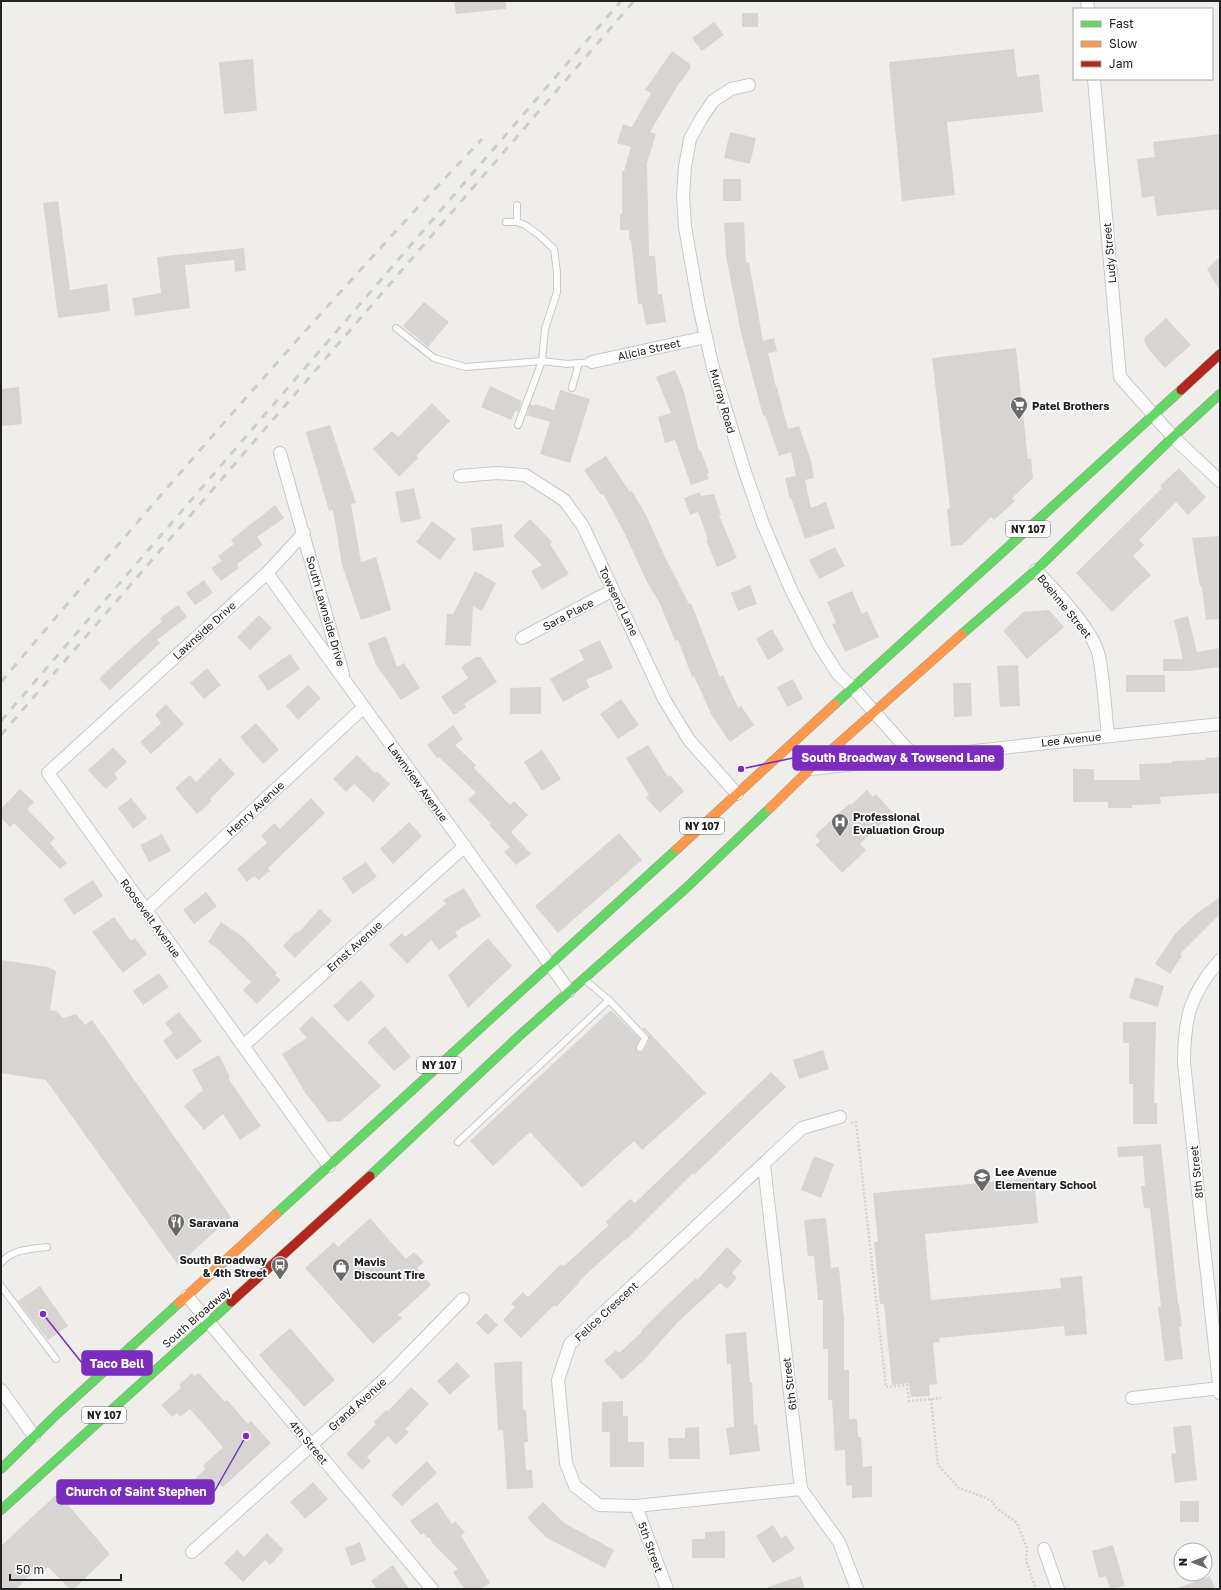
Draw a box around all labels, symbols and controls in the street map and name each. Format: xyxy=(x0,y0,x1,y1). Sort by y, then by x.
legend xyxy=(1073,8,1213,80)
text: Fast xyxy=(1109,16,1134,31)
text: Slow xyxy=(1109,36,1137,51)
text: Jam xyxy=(1109,56,1133,71)
street label: Ludy Street xyxy=(1100,222,1118,284)
street label: Alicia Street xyxy=(616,335,682,363)
street label: Murray Road xyxy=(708,367,738,435)
supermarket icon: Patel Brothers xyxy=(1009,395,1029,420)
place label: Patel Brothers xyxy=(1032,399,1109,412)
road number: NY 107 xyxy=(1006,521,1050,537)
street label: South Lawnside Drive xyxy=(304,554,348,668)
street label: Towsend Lane xyxy=(597,564,641,638)
street label: Boehme Street xyxy=(1035,571,1095,641)
street label: Sara Place xyxy=(540,595,596,633)
street label: Lawnside Drive xyxy=(170,598,238,662)
street label: Lee Avenue xyxy=(1040,729,1102,749)
street label: Lawnview Avenue xyxy=(385,740,451,824)
callout: South Broadway & Towsend Lane xyxy=(793,746,1003,770)
text: South Broadway & Towsend Lane xyxy=(801,750,995,765)
street label: Henry Avenue xyxy=(224,778,286,838)
place label: Professional Evaluation Group xyxy=(853,810,945,836)
hospital icon: Professional Evaluation Group xyxy=(830,812,850,837)
road number: NY 107 xyxy=(680,818,724,834)
street label: Roosevelt Avenue xyxy=(118,876,184,960)
street label: Ernst Avenue xyxy=(324,918,384,974)
road number: NY 107 xyxy=(417,1057,461,1073)
street label: 8th Street xyxy=(1187,1145,1205,1199)
place label: Lee Avenue Elementary School xyxy=(995,1165,1097,1191)
school or university icon: Lee Avenue Elementary School xyxy=(972,1167,992,1192)
restaurant icon: Saravana xyxy=(166,1212,186,1237)
place label: Saravana xyxy=(189,1216,239,1229)
place label: South Broadway & 4th Street xyxy=(179,1253,268,1279)
bus stop icon: South Broadway & 4th Street xyxy=(270,1255,290,1280)
place label: Mavis Discount Tire xyxy=(354,1255,426,1281)
shop icon: Mavis Discount Tire xyxy=(331,1257,351,1282)
street label: Felice Crescent xyxy=(572,1278,640,1344)
street label: South Broadway xyxy=(159,1284,233,1350)
callout: Taco Bell xyxy=(82,1351,152,1375)
text: Taco Bell xyxy=(90,1356,144,1371)
street label: 6th Street xyxy=(779,1357,799,1411)
street label: Grand Avenue xyxy=(325,1375,389,1433)
road number: NY 107 xyxy=(82,1407,126,1423)
street label: 4th Street xyxy=(287,1417,331,1467)
callout: Church of Saint Stephen xyxy=(57,1480,214,1504)
text: Church of Saint Stephen xyxy=(65,1484,207,1499)
street label: 5th Street xyxy=(636,1520,666,1574)
north arrow xyxy=(1173,1542,1213,1582)
scale bar xyxy=(10,1556,121,1582)
text: N xyxy=(1176,1558,1189,1566)
text: 50 m xyxy=(16,1562,44,1577)

